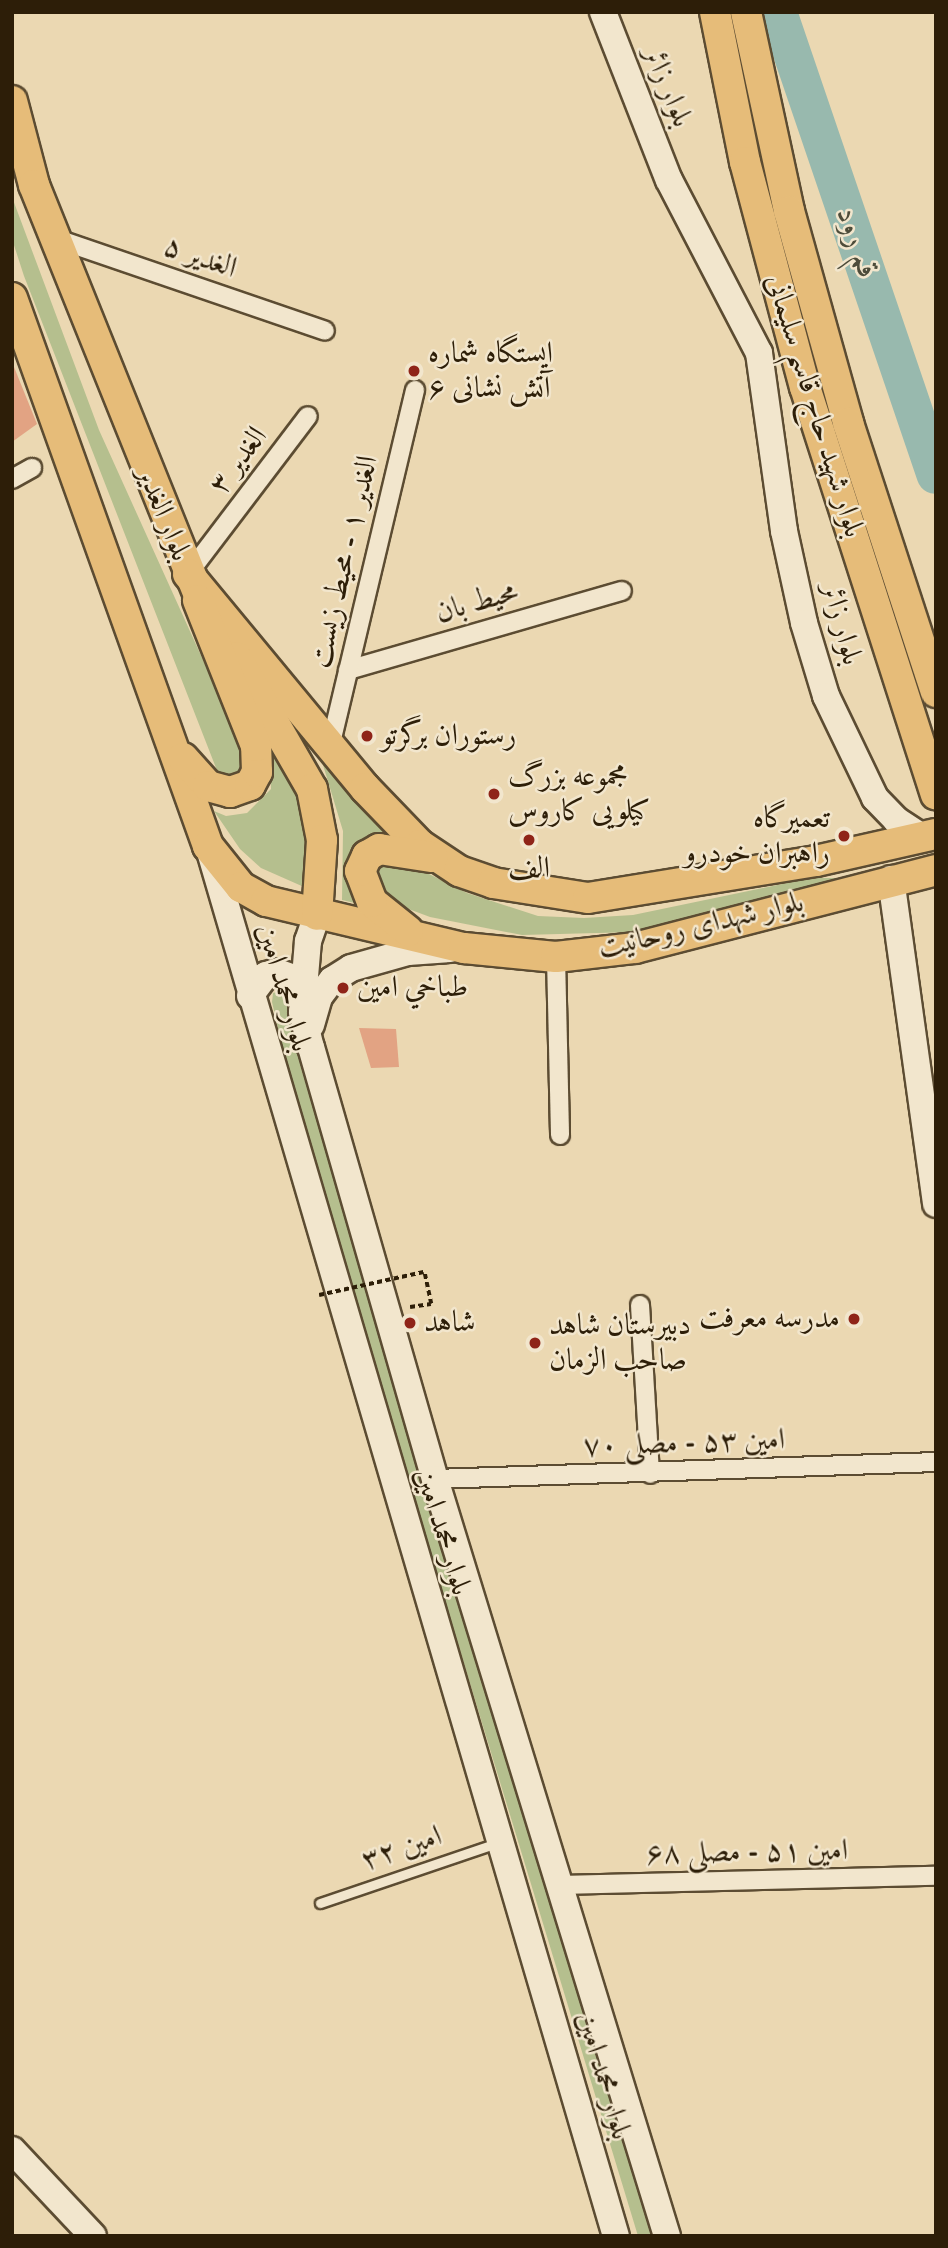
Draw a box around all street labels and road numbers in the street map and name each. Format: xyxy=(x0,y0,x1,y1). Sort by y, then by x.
street label: بلوار زائر xyxy=(635,41,699,133)
street label: الغدیر ۵ xyxy=(159,229,241,287)
street label: بلوار شهید حاج قاسم سلیمانی xyxy=(757,270,871,542)
street label: الغدیر ۳ xyxy=(202,420,276,502)
street label: الغدیر ۱ - محیط زیست xyxy=(303,452,387,672)
street label: بلوار الغدیر xyxy=(128,461,198,567)
street label: محیط بان xyxy=(432,574,522,632)
street label: بلوار زائر xyxy=(813,579,869,669)
street label: بلوار شهدای روحانیت xyxy=(595,885,807,967)
street label: بلوار محمد امین xyxy=(248,920,318,1056)
street label: امین ۵۳ - مصلی ۷۰ xyxy=(582,1422,786,1466)
street label: بلوار محمد امین xyxy=(406,1464,478,1600)
street label: امین ۳۲ xyxy=(357,1819,447,1879)
street label: امین ۵۱ - مصلی ۶۸ xyxy=(646,1833,848,1873)
street label: بلوار محمد امین xyxy=(568,2008,638,2144)

